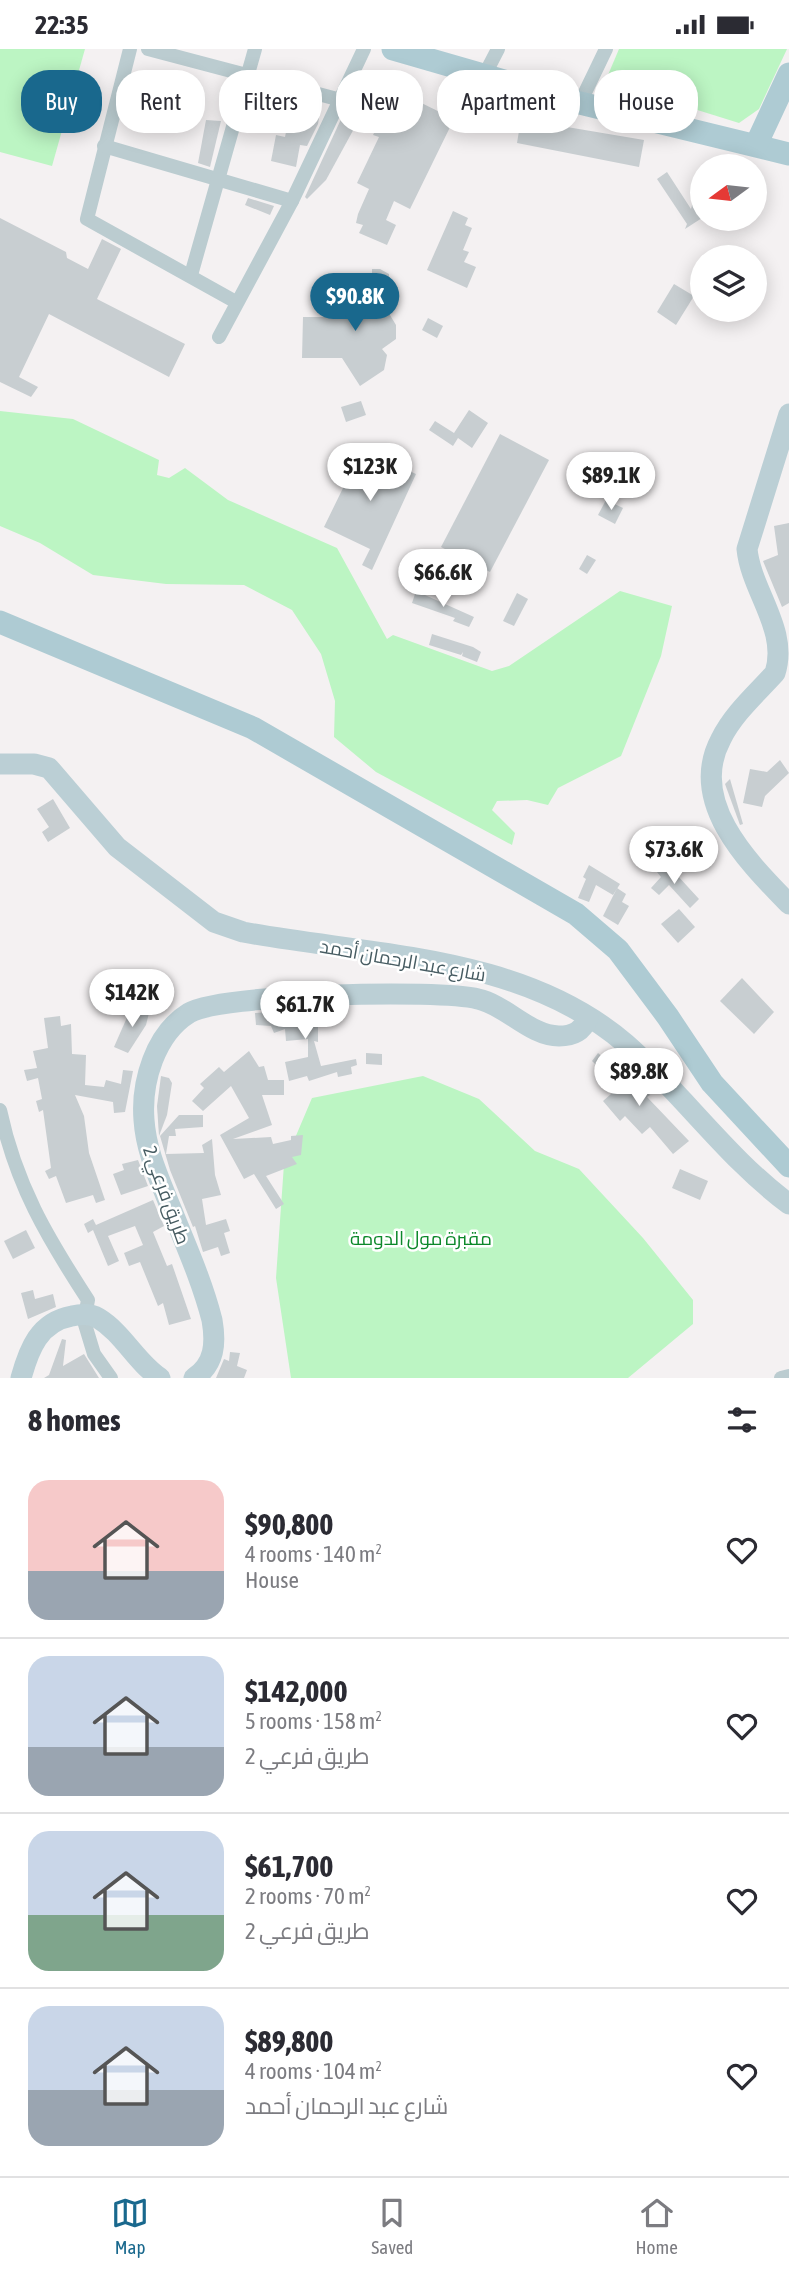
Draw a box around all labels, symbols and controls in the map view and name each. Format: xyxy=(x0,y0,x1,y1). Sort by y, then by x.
text: 22:35 xyxy=(35,10,89,40)
chip: Buy xyxy=(21,70,102,133)
chip: Rent xyxy=(116,70,205,133)
chip: Filters xyxy=(219,70,322,133)
chip: New xyxy=(336,70,423,133)
chip: Apartment xyxy=(437,70,580,133)
chip: House xyxy=(594,70,698,133)
north arrow xyxy=(690,154,766,231)
map controls xyxy=(690,154,767,322)
button: layers xyxy=(690,245,767,322)
pin: $90.8K xyxy=(298,273,412,333)
text: $90.8K xyxy=(326,283,384,309)
pin: $123K xyxy=(321,443,419,503)
text: $123K xyxy=(343,453,397,479)
pin: $89.1K xyxy=(554,453,668,512)
text: $89.1K xyxy=(582,462,640,488)
pin: $66.6K xyxy=(386,549,500,609)
text: $66.6K xyxy=(414,559,472,585)
pin: $73.6K xyxy=(617,827,731,886)
text: $73.6K xyxy=(645,836,703,862)
street label: شارع عبد الرحمان أحمد xyxy=(318,935,488,988)
pin: $142K xyxy=(83,969,181,1029)
text: $142K xyxy=(105,979,159,1005)
pin: $61.7K xyxy=(248,981,362,1041)
text: $61.7K xyxy=(276,991,334,1017)
pin: $89.8K xyxy=(582,1049,696,1108)
text: $89.8K xyxy=(610,1058,668,1084)
street label: طريق فرعي 2 xyxy=(135,1143,195,1248)
park label: مقبرة مول الدومة xyxy=(350,1227,492,1250)
icon: filters xyxy=(723,1401,761,1439)
text: 8 homes xyxy=(28,1403,121,1437)
text: $90,800 xyxy=(245,1507,333,1541)
icon: home xyxy=(84,1508,168,1592)
icon: heart xyxy=(723,1531,761,1569)
text: 4 rooms · 140 m² xyxy=(245,1541,382,1567)
text: House xyxy=(245,1567,299,1593)
text: $142,000 xyxy=(245,1674,348,1708)
icon: home xyxy=(84,1684,168,1768)
icon: heart xyxy=(723,1707,761,1745)
text: 5 rooms · 158 m² xyxy=(245,1708,382,1734)
text: طريق فرعي 2 xyxy=(245,1743,369,1769)
text: $61,700 xyxy=(245,1849,333,1883)
icon: home xyxy=(84,1859,168,1943)
icon: heart xyxy=(723,1882,761,1920)
text: 2 rooms · 70 m² xyxy=(245,1883,371,1909)
text: طريق فرعي 2 xyxy=(245,1918,369,1944)
text: $89,800 xyxy=(245,2024,333,2058)
icon: home xyxy=(84,2034,168,2118)
icon: heart xyxy=(723,2057,761,2095)
text: 4 rooms · 104 m² xyxy=(245,2058,382,2084)
text: شارع عبد الرحمان أحمد xyxy=(245,2093,448,2119)
tab: Map xyxy=(111,2194,149,2258)
tab: Saved xyxy=(371,2194,413,2258)
tab: Home xyxy=(636,2194,678,2258)

